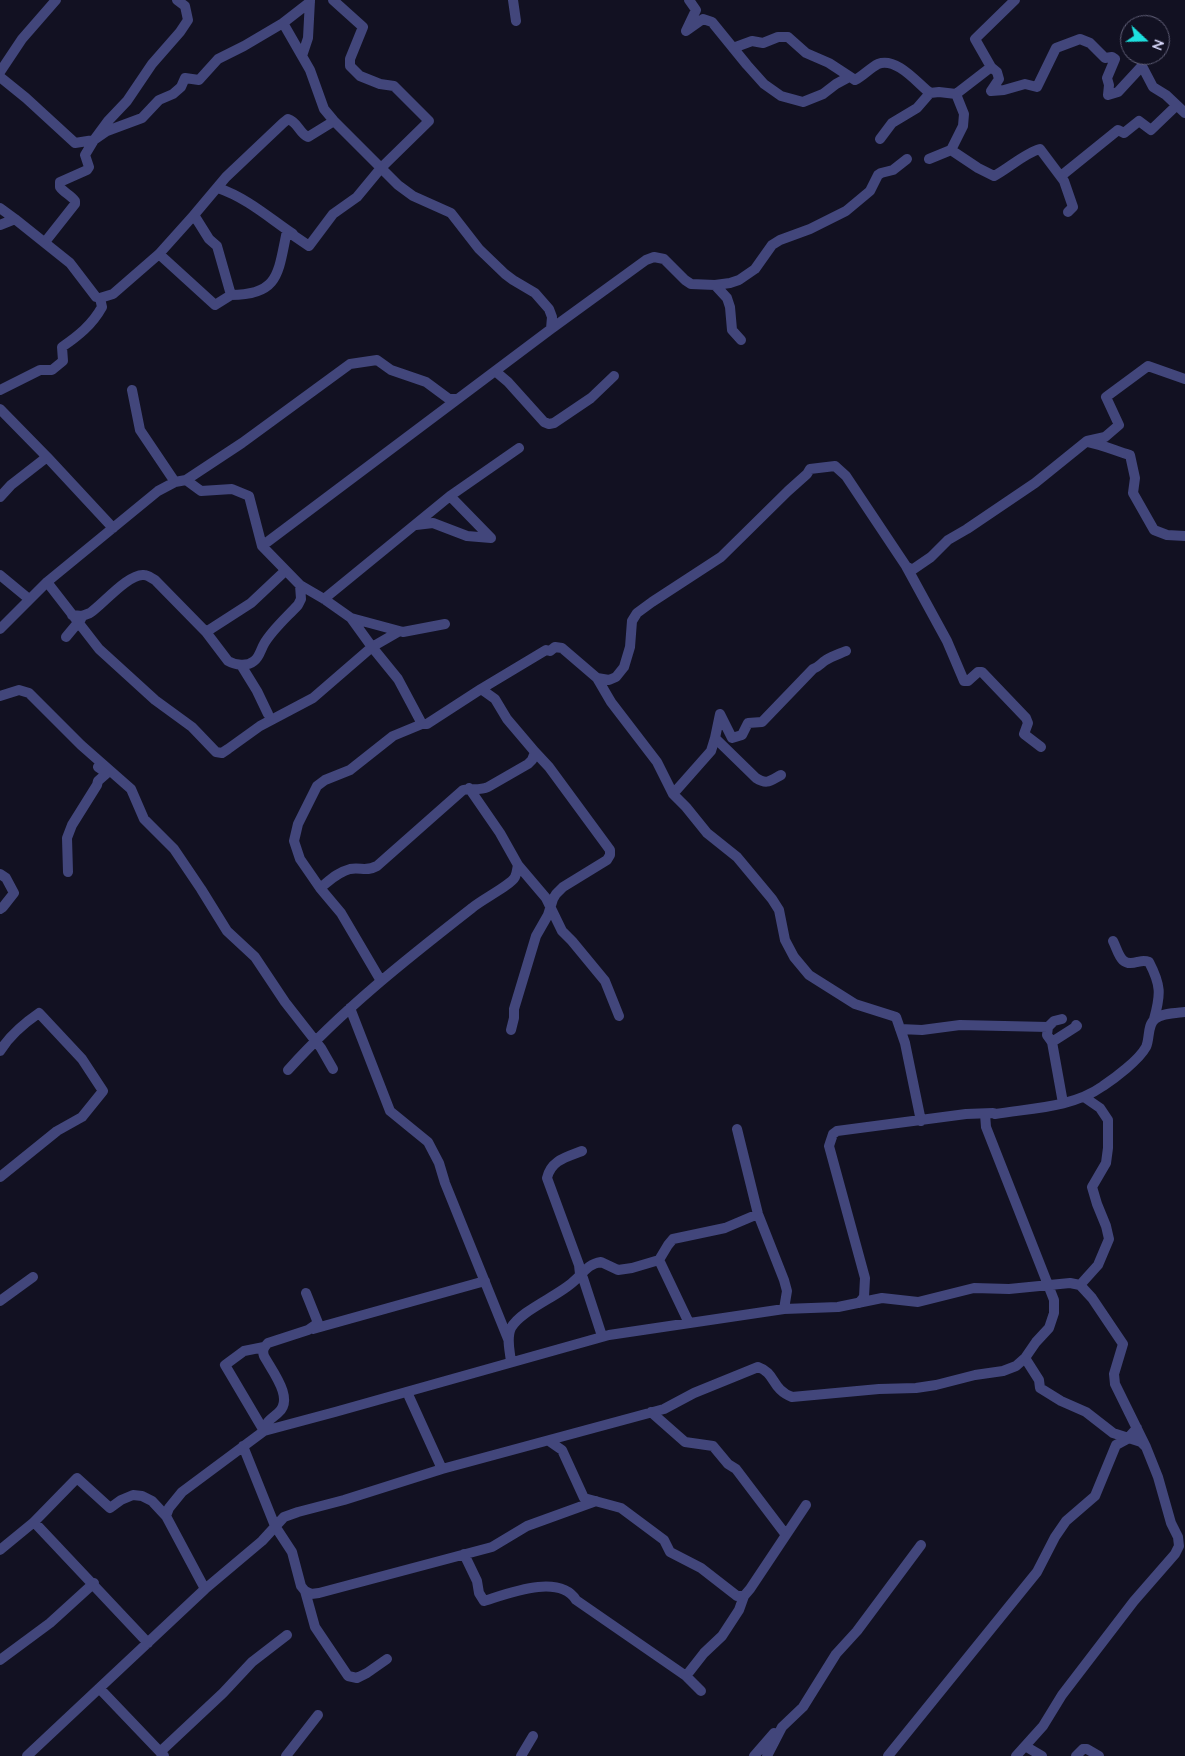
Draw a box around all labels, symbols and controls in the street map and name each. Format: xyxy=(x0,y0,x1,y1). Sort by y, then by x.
north arrow xyxy=(1120,15,1170,65)
text: N xyxy=(1148,37,1168,53)

